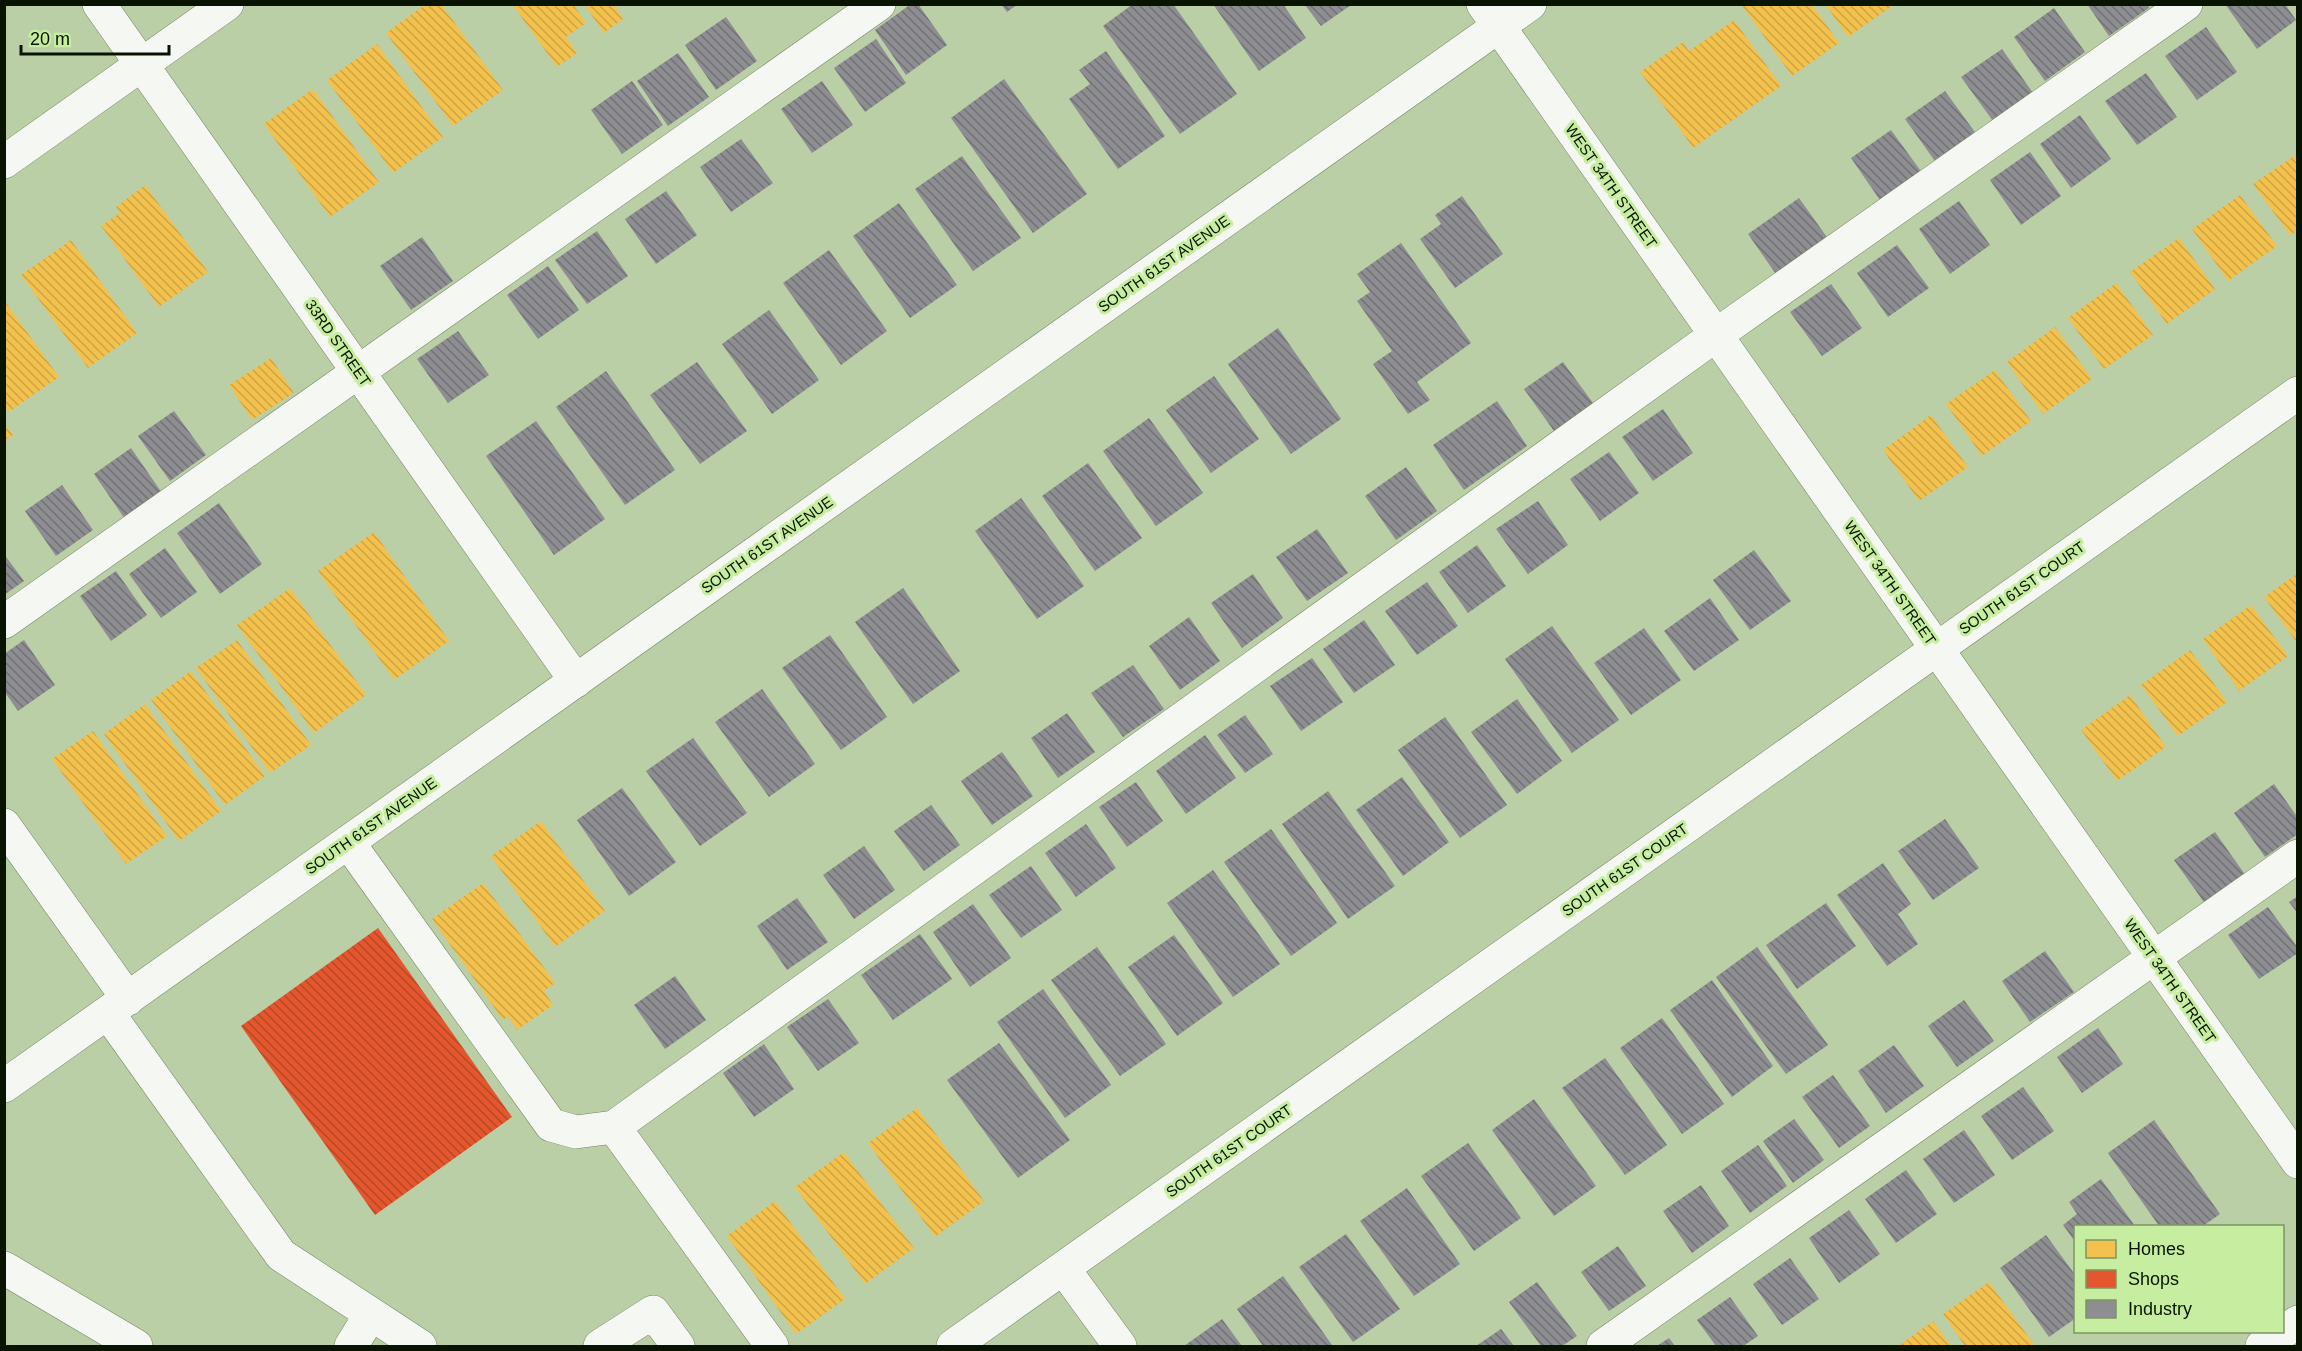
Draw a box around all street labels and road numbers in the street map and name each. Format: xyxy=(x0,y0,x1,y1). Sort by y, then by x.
street label: WEST 34TH STREET xyxy=(1562,121,1661,251)
street label: SOUTH 61ST AVENUE xyxy=(1095,212,1233,315)
street label: 33RD STREET xyxy=(302,296,375,389)
street label: SOUTH 61ST AVENUE xyxy=(698,493,836,596)
street label: WEST 34TH STREET xyxy=(1841,518,1940,648)
street label: SOUTH 61ST COURT xyxy=(1956,538,2088,637)
street label: SOUTH 61ST AVENUE xyxy=(302,774,440,877)
street label: SOUTH 61ST COURT xyxy=(1559,820,1691,919)
street label: WEST 34TH STREET xyxy=(2121,916,2220,1046)
street label: SOUTH 61ST COURT xyxy=(1163,1101,1295,1200)

